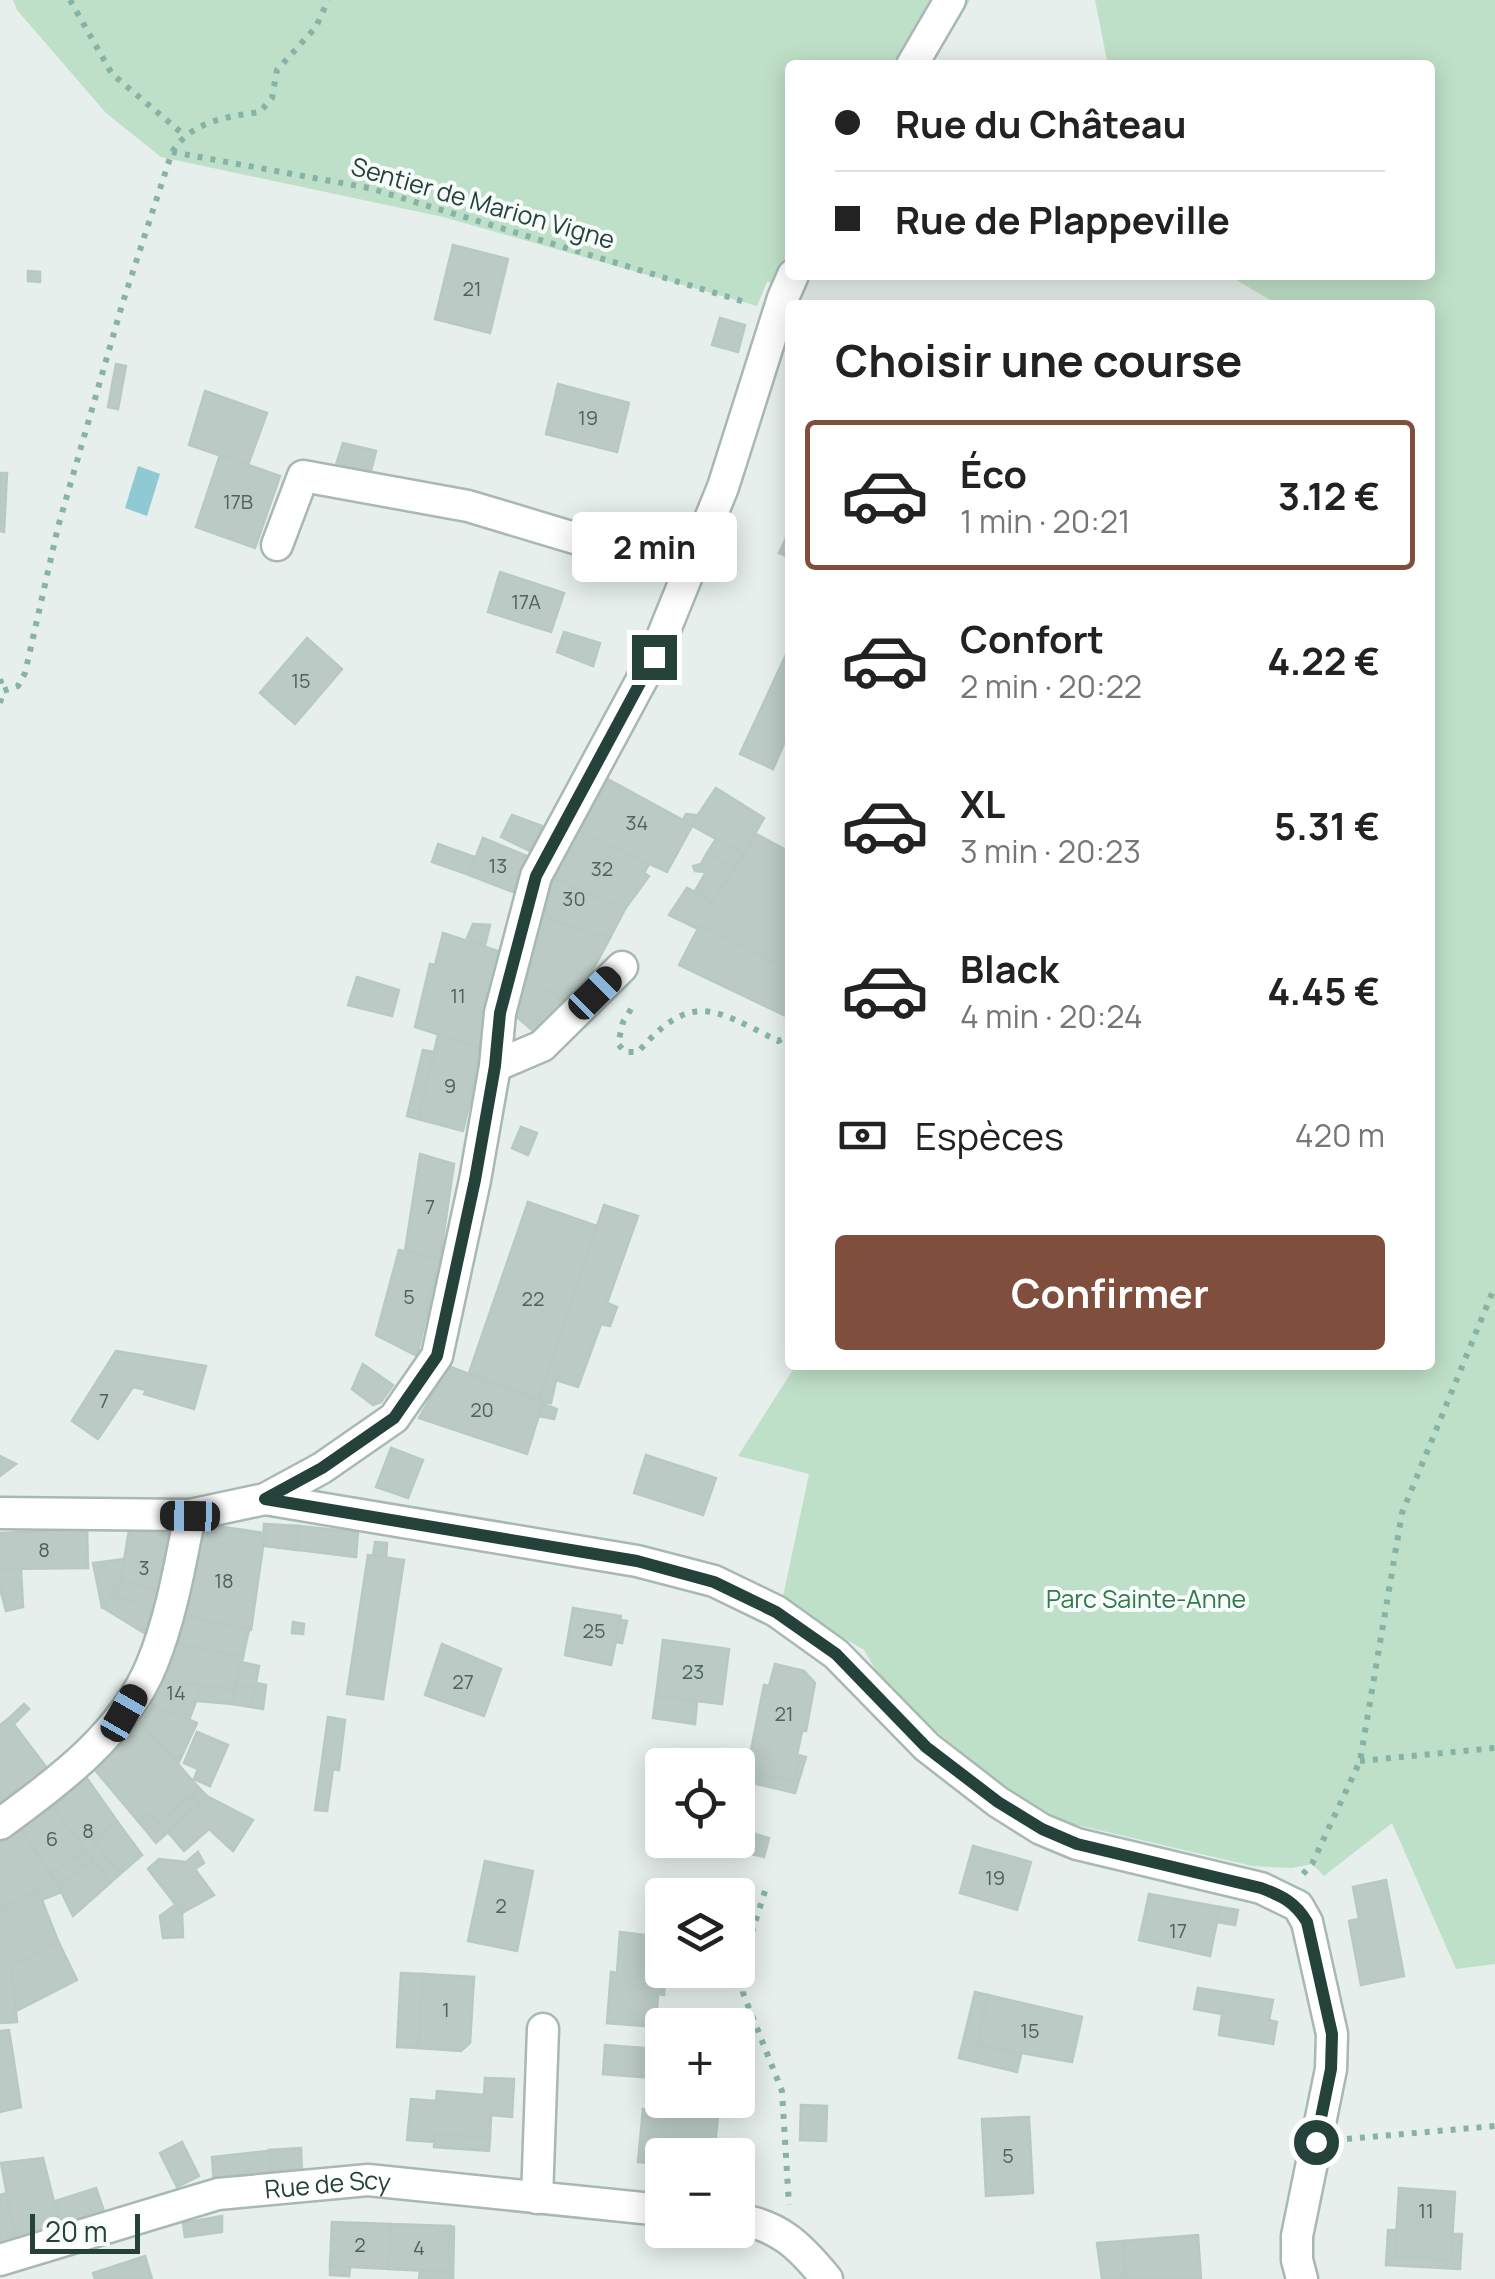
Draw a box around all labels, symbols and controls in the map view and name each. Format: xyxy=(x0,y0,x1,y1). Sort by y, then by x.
text: Rue du Château xyxy=(895,97,1186,149)
street label: Sentier de Marion Vigne xyxy=(347,148,619,257)
text: Rue de Plappeville xyxy=(895,193,1230,245)
house number: 21 xyxy=(462,275,482,302)
text: Choisir une course xyxy=(835,329,1242,391)
house number: 19 xyxy=(578,404,598,431)
text: Éco xyxy=(960,447,1027,499)
icon: car xyxy=(840,450,930,540)
text: 3.12 € xyxy=(1278,469,1380,521)
house number: 17B xyxy=(223,488,253,515)
text: 1 min · 20:21 xyxy=(960,499,1131,543)
callout: 2 min xyxy=(572,512,736,582)
text: 2 min xyxy=(613,525,696,569)
house number: 17A xyxy=(511,588,541,615)
text: Confort xyxy=(960,612,1104,664)
icon: car xyxy=(840,615,930,705)
text: 4.22 € xyxy=(1267,634,1380,686)
route end xyxy=(632,635,677,680)
text: 2 min · 20:22 xyxy=(960,664,1142,708)
house number: 15 xyxy=(291,667,311,694)
text: XL xyxy=(960,777,1005,829)
icon: car xyxy=(840,780,930,870)
text: 5.31 € xyxy=(1274,799,1380,851)
house number: 34 xyxy=(626,809,648,836)
text: 3 min · 20:23 xyxy=(960,829,1141,873)
house number: 13 xyxy=(489,852,507,879)
house number: 32 xyxy=(591,855,613,882)
house number: 30 xyxy=(562,885,586,912)
text: Black xyxy=(960,942,1059,994)
icon: car xyxy=(840,945,930,1035)
car xyxy=(563,961,627,1025)
text: 4.45 € xyxy=(1267,964,1380,1016)
house number: 11 xyxy=(450,982,466,1009)
text: 4 min · 20:24 xyxy=(960,994,1143,1038)
house number: 9 xyxy=(444,1072,456,1099)
icon: cash xyxy=(835,1108,890,1163)
text: Espèces xyxy=(915,1109,1064,1161)
text: 420 m xyxy=(1295,1113,1385,1157)
house number: 7 xyxy=(425,1193,435,1220)
button: Confirmer xyxy=(835,1235,1385,1350)
house number: 5 xyxy=(403,1283,415,1310)
house number: 22 xyxy=(522,1285,544,1312)
house number: 7 xyxy=(99,1387,109,1414)
house number: 20 xyxy=(470,1396,494,1423)
car xyxy=(160,1500,220,1532)
house number: 8 xyxy=(38,1536,50,1563)
house number: 3 xyxy=(138,1554,150,1581)
house number: 18 xyxy=(214,1567,234,1594)
park label: Parc Sainte-Anne xyxy=(1046,1581,1246,1616)
house number: 25 xyxy=(583,1617,605,1644)
house number: 23 xyxy=(682,1658,704,1685)
house number: 27 xyxy=(452,1668,474,1695)
house number: 14 xyxy=(166,1679,186,1706)
car xyxy=(96,1680,152,1746)
house number: 21 xyxy=(774,1700,794,1727)
map controls xyxy=(645,1748,755,2248)
button: locate xyxy=(645,1748,755,1858)
house number: 8 xyxy=(82,1817,94,1844)
house number: 6 xyxy=(46,1825,58,1852)
house number: 19 xyxy=(985,1864,1005,1891)
button: layers xyxy=(645,1878,755,1988)
house number: 2 xyxy=(495,1892,507,1919)
house number: 17 xyxy=(1169,1917,1187,1944)
house number: 1 xyxy=(442,1996,450,2023)
button: + xyxy=(645,2008,755,2118)
house number: 15 xyxy=(1020,2017,1040,2044)
route start xyxy=(1294,2120,1339,2165)
button: − xyxy=(645,2138,755,2248)
house number: 5 xyxy=(1002,2142,1014,2169)
street label: Rue de Scy xyxy=(263,2162,393,2207)
house number: 11 xyxy=(1418,2197,1434,2224)
scale bar xyxy=(30,2209,140,2254)
text: 20 m xyxy=(45,2212,107,2250)
house number: 2 xyxy=(354,2231,366,2258)
house number: 4 xyxy=(413,2234,425,2261)

